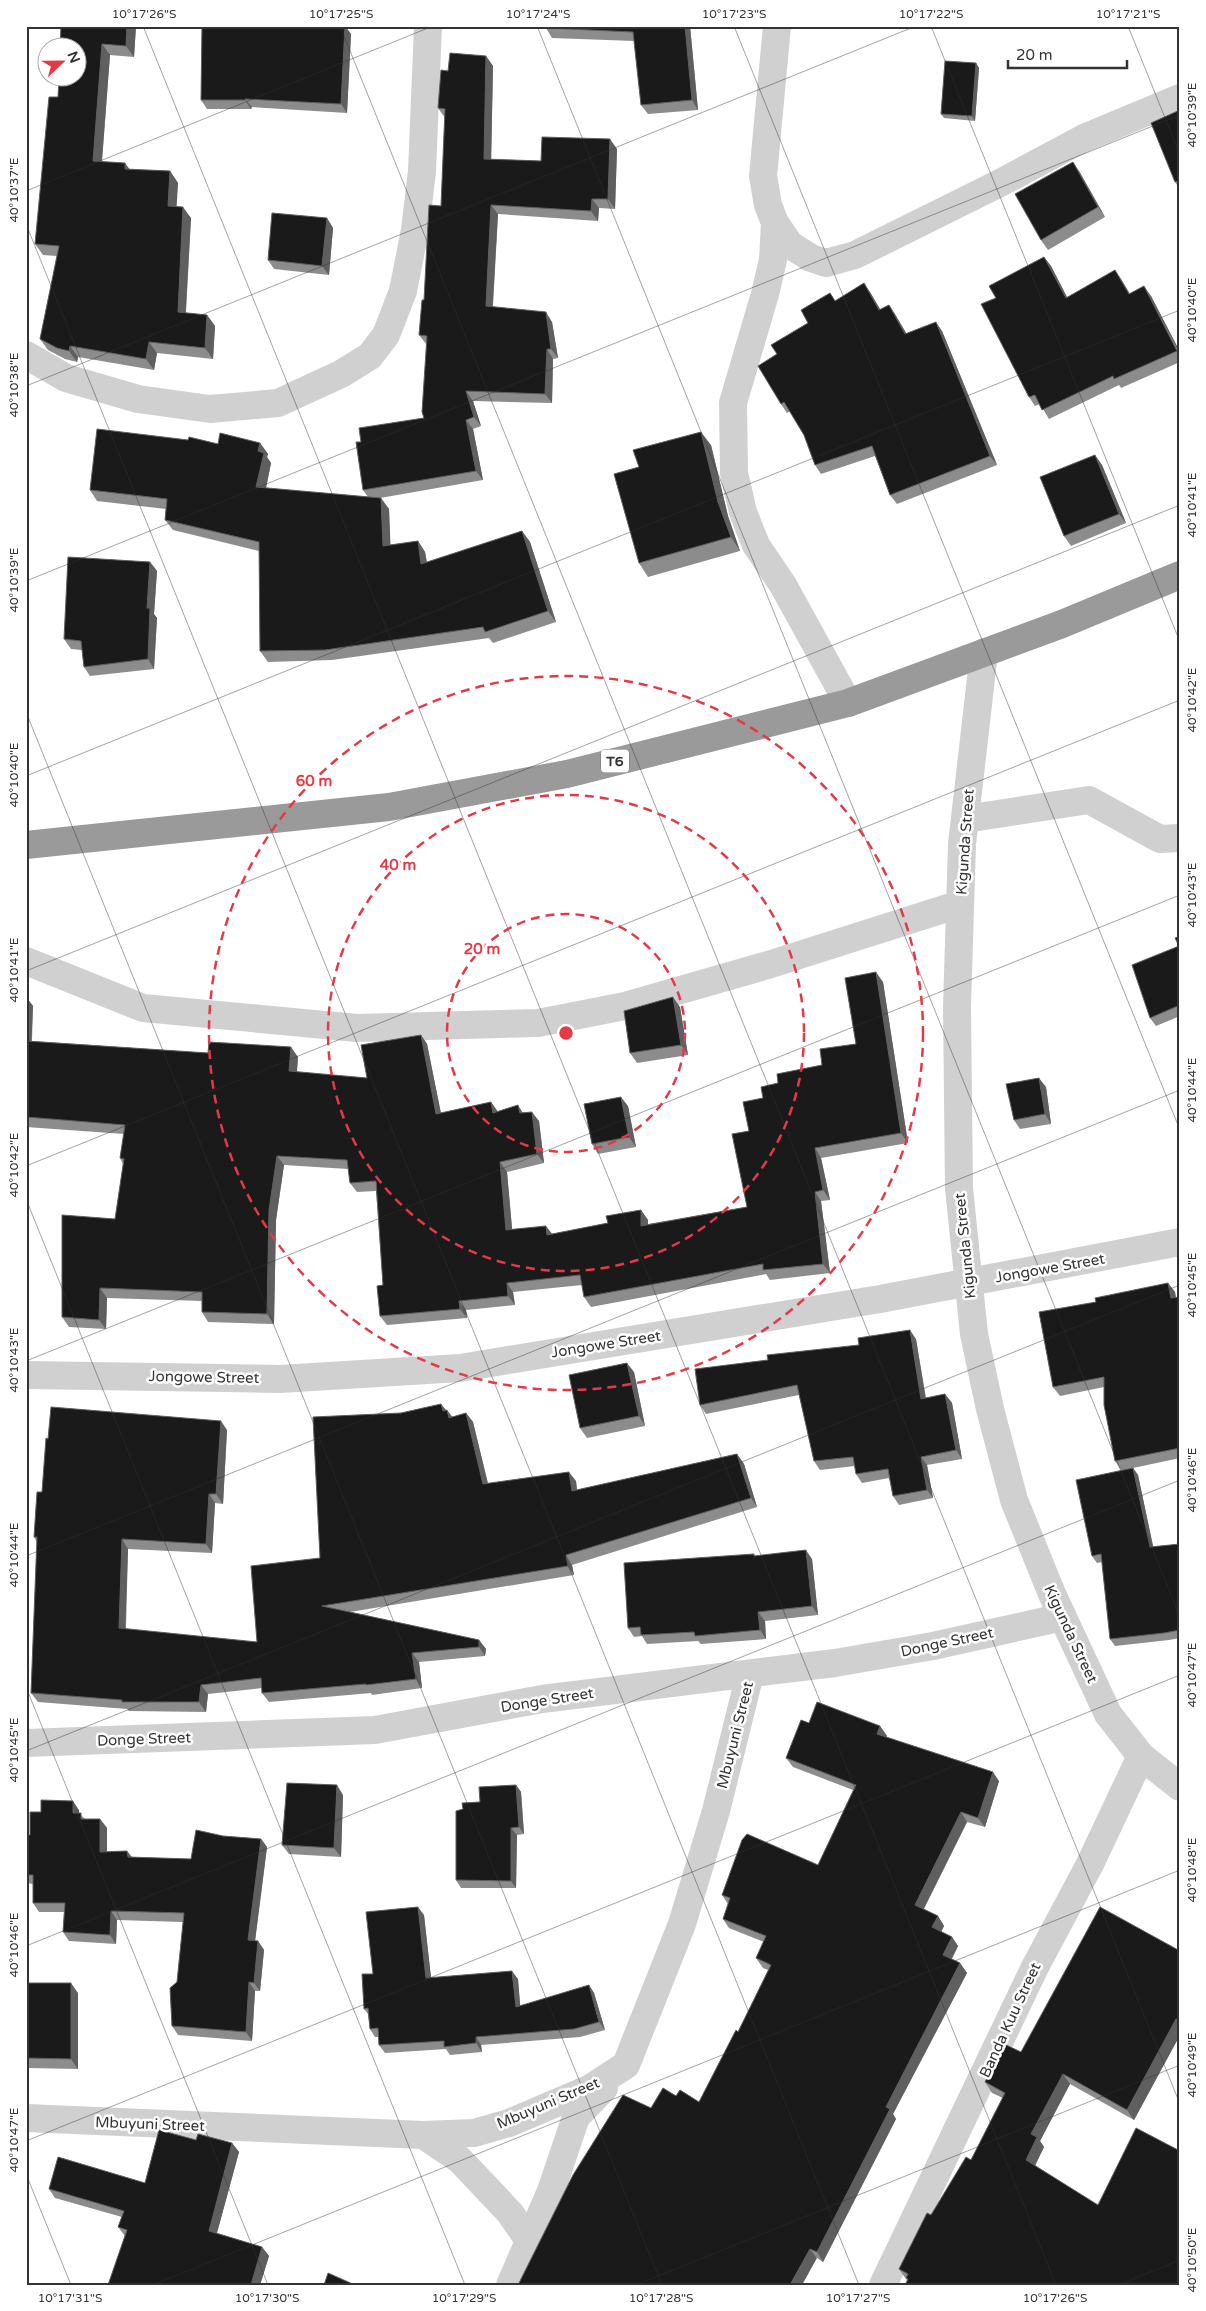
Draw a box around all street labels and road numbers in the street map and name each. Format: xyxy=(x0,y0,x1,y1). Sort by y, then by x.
road number: T6 xyxy=(601,749,629,772)
street label: Kigunda Street xyxy=(952,788,978,896)
street label: Kigunda Street xyxy=(950,1192,980,1300)
street label: Jongowe Street xyxy=(994,1249,1106,1286)
street label: Jongowe Street xyxy=(550,1326,662,1362)
street label: Jongowe Street xyxy=(148,1367,260,1387)
street label: Kigunda Street xyxy=(1040,1582,1102,1686)
street label: Donge Street xyxy=(899,1623,995,1661)
street label: Mbuyuni Street xyxy=(713,1679,757,1790)
street label: Donge Street xyxy=(499,1684,595,1716)
street label: Donge Street xyxy=(97,1728,192,1750)
street label: Banda Kuu Street xyxy=(975,1959,1045,2080)
street label: Mbuyuni Street xyxy=(494,2073,602,2133)
street label: Mbuyuni Street xyxy=(95,2113,205,2135)

